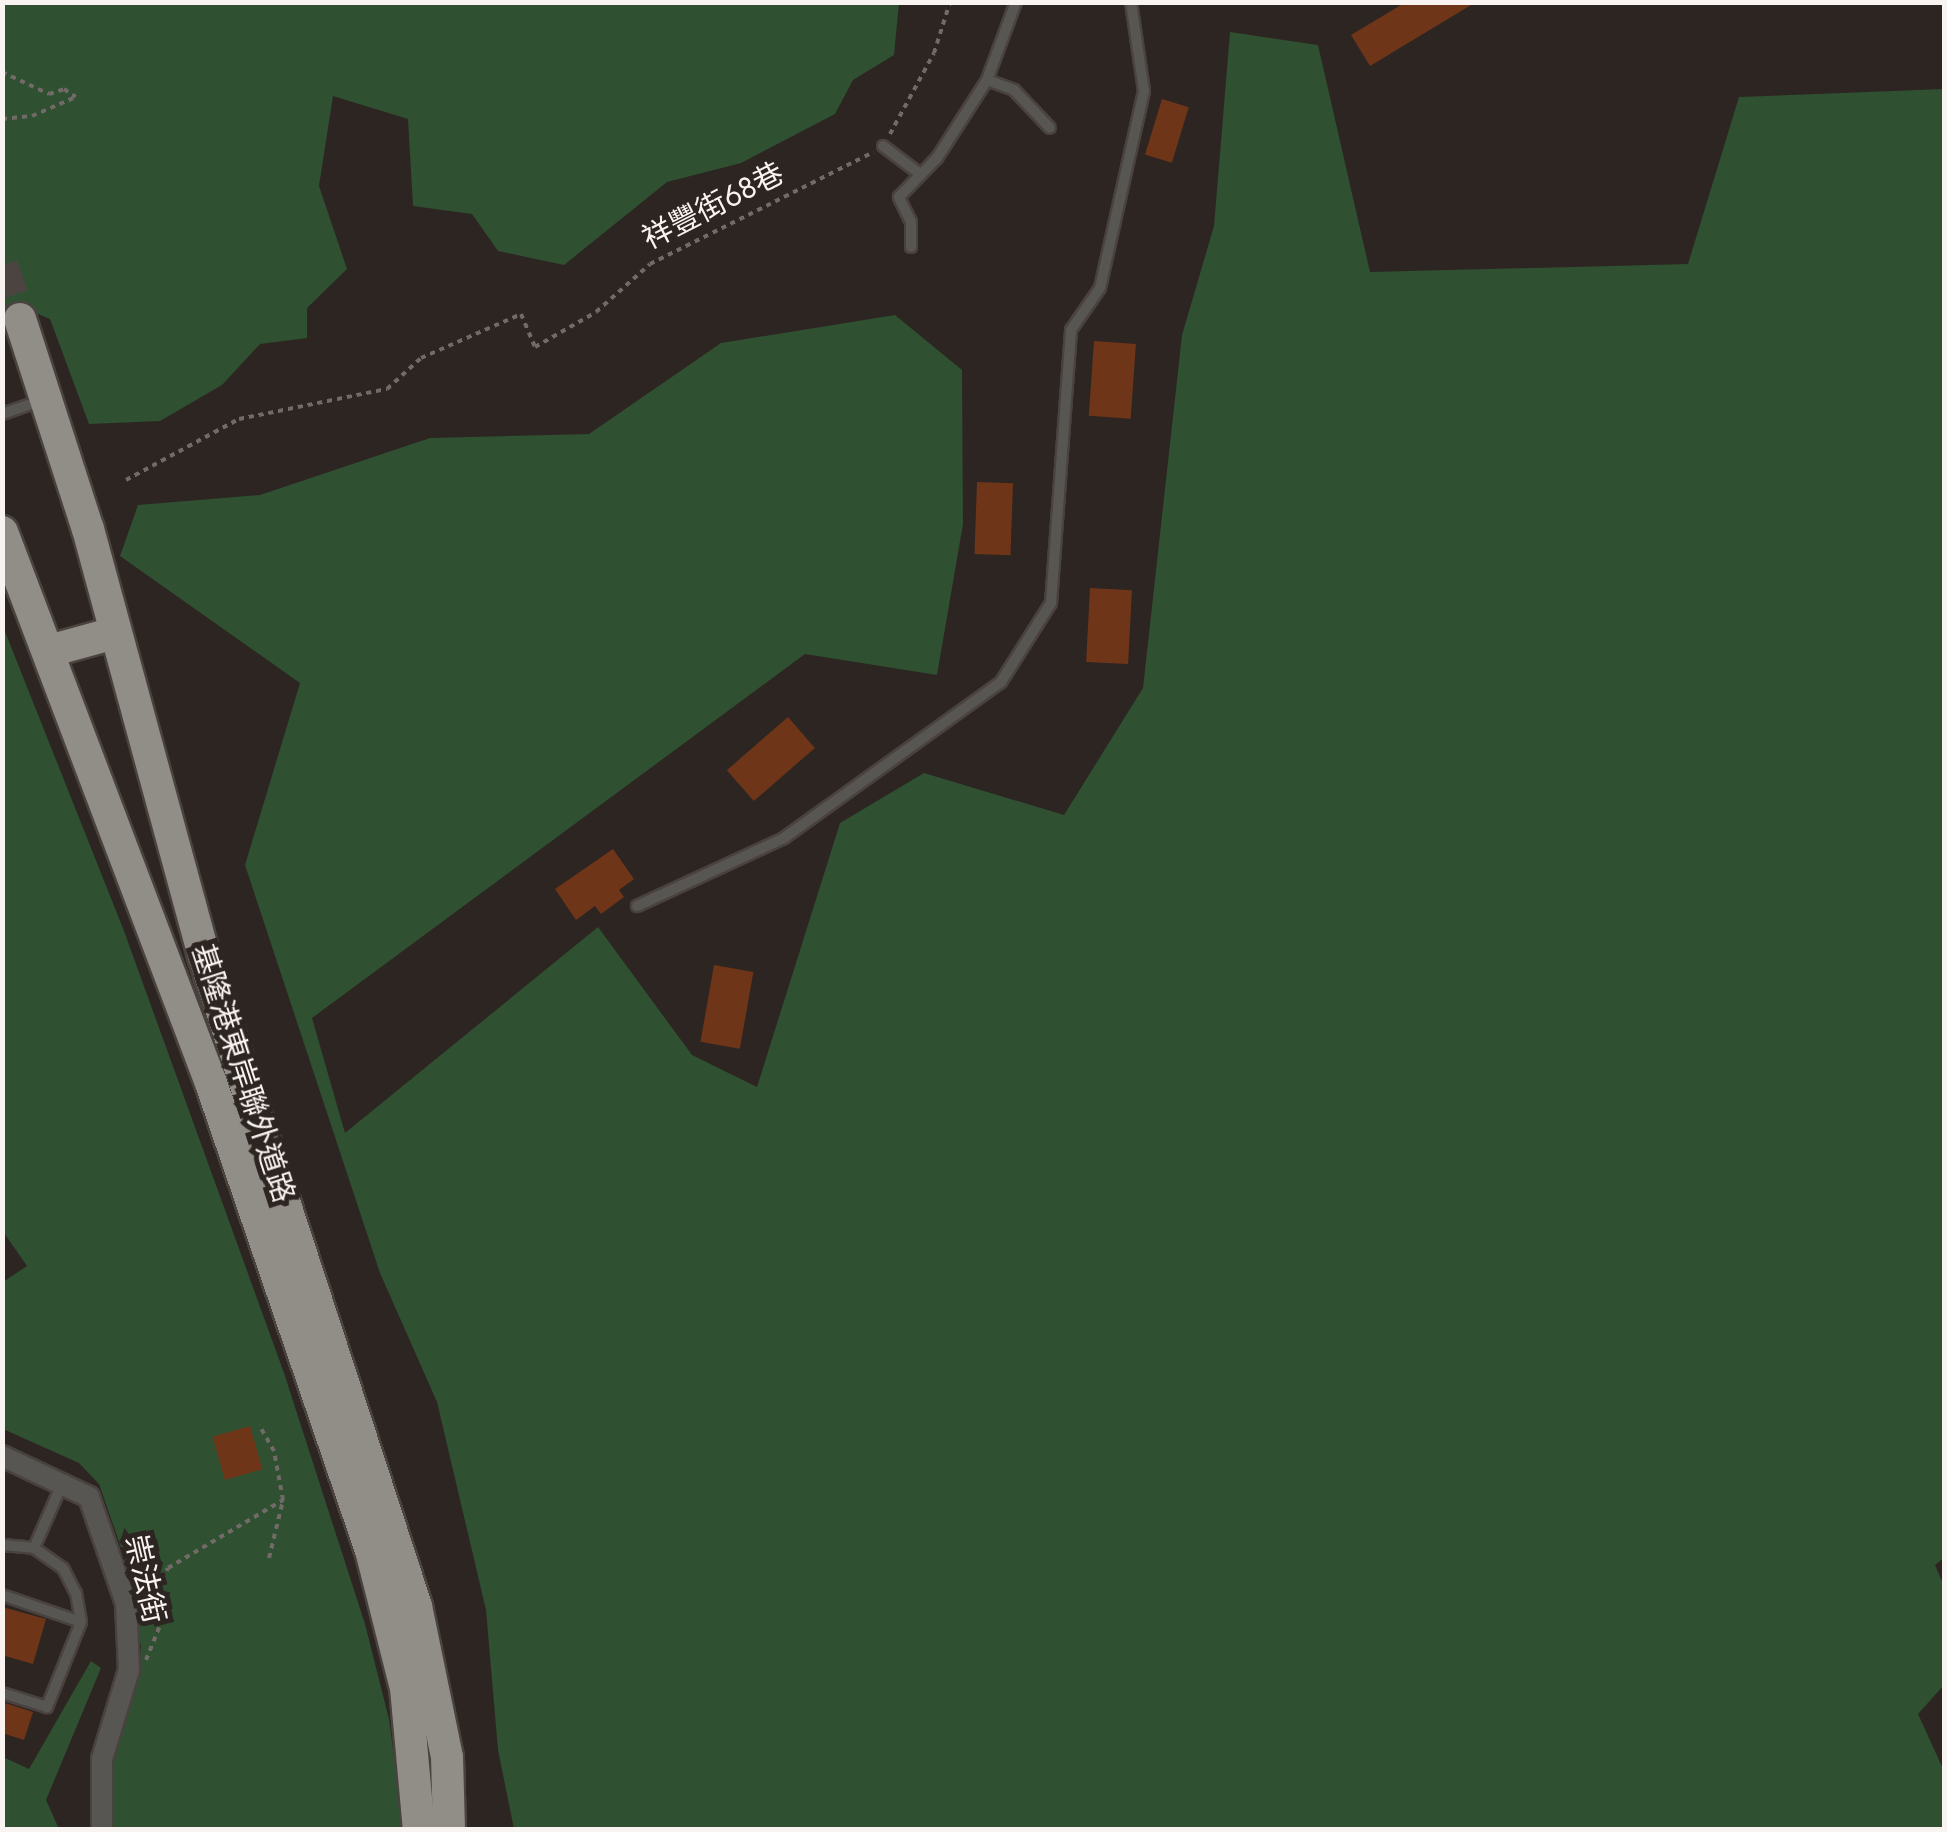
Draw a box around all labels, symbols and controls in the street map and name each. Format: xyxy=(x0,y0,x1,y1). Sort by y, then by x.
street label: 祥豐街68巷 xyxy=(636,155,790,257)
street label: 基隆港東岸聯外道路 xyxy=(184,939,302,1207)
street label: 崇法街 xyxy=(117,1531,173,1627)

